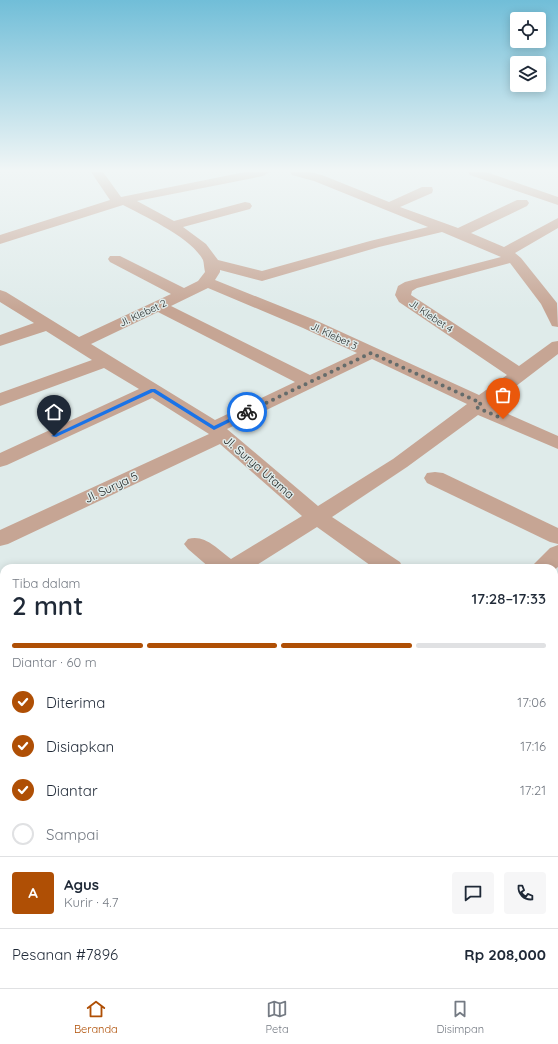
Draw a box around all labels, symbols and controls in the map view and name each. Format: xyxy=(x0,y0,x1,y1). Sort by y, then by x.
map controls xyxy=(510,12,546,92)
button: locate xyxy=(510,12,546,48)
button: layers xyxy=(510,56,546,92)
street label: Jl. Klebet 2 xyxy=(117,296,169,330)
street label: Jl. Klebet 4 xyxy=(407,297,455,335)
street label: Jl. Klebet 3 xyxy=(308,319,360,353)
pin xyxy=(486,378,520,419)
icon: bag xyxy=(492,384,514,406)
courier xyxy=(227,392,267,432)
pin xyxy=(37,395,71,436)
icon: home xyxy=(43,401,65,423)
icon: bike xyxy=(236,401,258,423)
street label: Jl. Surya Utama xyxy=(221,432,297,502)
street label: Jl. Surya 5 xyxy=(82,468,140,506)
text: Tiba dalam xyxy=(12,575,80,591)
text: 2 mnt xyxy=(12,589,83,622)
text: 17:28–17:33 xyxy=(471,589,546,608)
text: Diantar · 60 m xyxy=(12,654,97,670)
icon: check xyxy=(12,691,34,713)
text: Diterima xyxy=(46,693,105,712)
text: 17:06 xyxy=(517,694,546,710)
icon: check xyxy=(12,735,34,757)
text: Disiapkan xyxy=(46,737,114,756)
text: 17:16 xyxy=(520,738,546,754)
icon: check xyxy=(12,779,34,801)
text: Diantar xyxy=(46,781,98,800)
text: 17:21 xyxy=(520,782,546,798)
text: Sampai xyxy=(46,825,99,844)
button: chat xyxy=(452,872,494,914)
button: phone xyxy=(504,872,546,914)
text: Agus xyxy=(64,875,99,894)
text: A xyxy=(28,883,38,902)
text: Kurir · 4.7 xyxy=(64,894,118,910)
text: Pesanan #7896 xyxy=(12,945,118,964)
text: Rp 208,000 xyxy=(464,945,546,964)
tab: Beranda xyxy=(74,998,118,1036)
tab: Peta xyxy=(266,998,289,1036)
tab: Disimpan xyxy=(437,998,484,1036)

